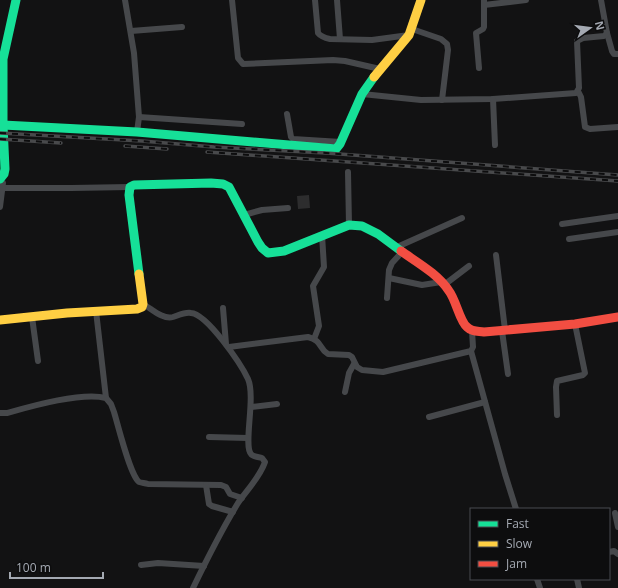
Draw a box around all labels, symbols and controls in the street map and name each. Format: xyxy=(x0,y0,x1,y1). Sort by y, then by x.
north arrow xyxy=(570,8,610,48)
text: N xyxy=(592,19,609,32)
legend xyxy=(470,508,610,580)
text: Fast xyxy=(506,515,529,532)
text: Slow xyxy=(506,535,533,552)
scale bar xyxy=(10,554,103,580)
text: Jam xyxy=(505,555,527,572)
text: 100 m xyxy=(16,559,51,576)

